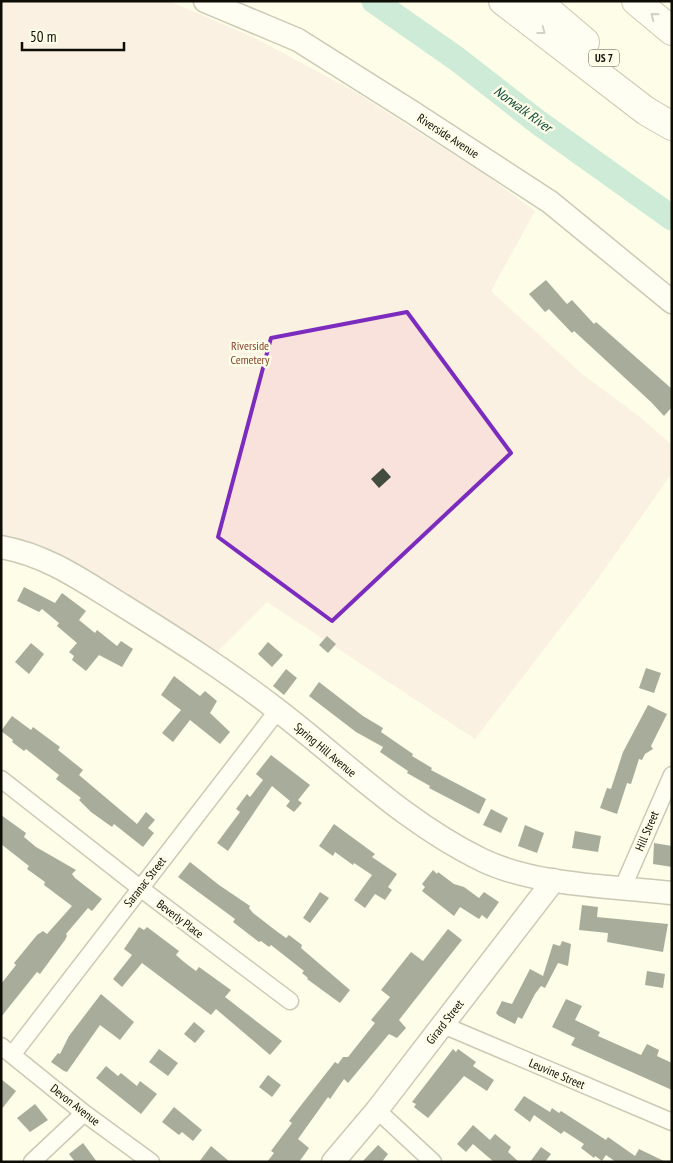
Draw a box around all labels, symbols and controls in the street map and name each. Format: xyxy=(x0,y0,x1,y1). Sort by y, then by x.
one-way arrow xyxy=(650,13,659,22)
scale bar xyxy=(22,20,125,52)
one-way arrow xyxy=(536,25,546,34)
text: 50 m xyxy=(30,27,56,46)
road number: US 7 xyxy=(589,49,619,66)
water label: Norwalk River xyxy=(490,82,557,137)
street label: Riverside Avenue xyxy=(415,110,482,161)
park label: Riverside Cemetery xyxy=(231,338,270,367)
street label: Spring Hill Avenue xyxy=(291,719,359,780)
street label: Hill Street xyxy=(631,808,662,853)
street label: Saranac Street xyxy=(120,853,169,910)
street label: Beverly Place xyxy=(154,896,207,941)
street label: Girard Street xyxy=(423,996,467,1047)
street label: Leuvine Street xyxy=(527,1055,588,1092)
street label: Devon Avenue xyxy=(48,1081,103,1129)

